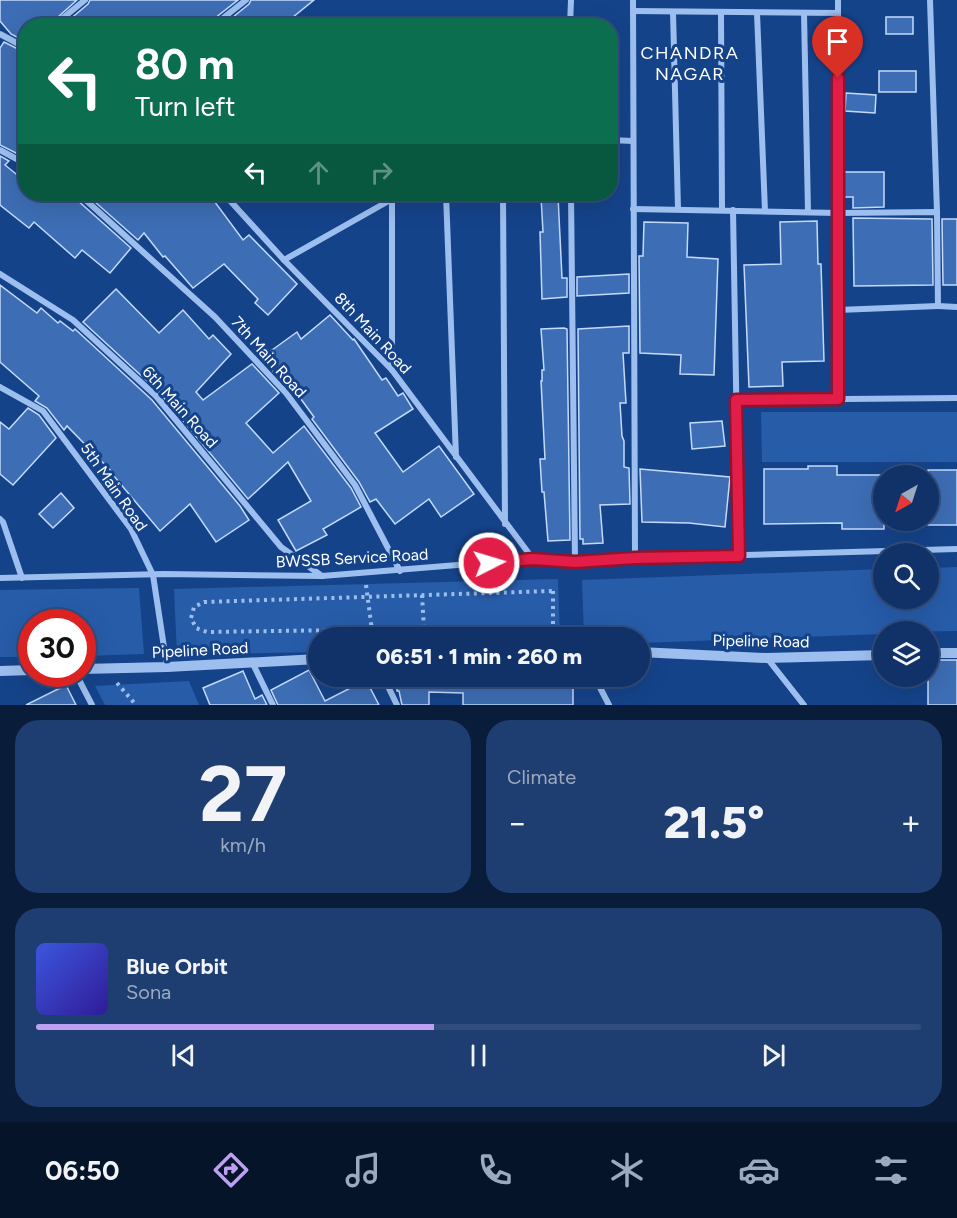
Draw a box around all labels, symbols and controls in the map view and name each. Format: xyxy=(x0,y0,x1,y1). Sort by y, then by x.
pin xyxy=(812,16,863,78)
icon: arrive xyxy=(821,25,854,58)
text: 80 m xyxy=(135,39,235,90)
icon: left xyxy=(36,42,114,120)
district label: CHANDRA NAGAR xyxy=(641,42,739,85)
text: Turn left xyxy=(135,90,235,123)
icon: left xyxy=(239,156,272,189)
icon: ahead xyxy=(302,156,335,189)
icon: right xyxy=(365,156,398,189)
street label: 8th Main Road xyxy=(331,289,415,377)
street label: 7th Main Road xyxy=(228,313,310,401)
street label: 6th Main Road xyxy=(138,362,222,452)
street label: 5th Main Road xyxy=(77,439,151,535)
north arrow xyxy=(873,465,939,531)
map controls xyxy=(873,465,939,687)
position arrow xyxy=(457,531,521,595)
button: search xyxy=(873,543,939,609)
street label: BWSSB Service Road xyxy=(275,545,429,571)
speed limit sign: 30 xyxy=(18,609,96,687)
button: layers xyxy=(873,621,939,687)
street label: Pipeline Road xyxy=(712,631,810,651)
street label: Pipeline Road xyxy=(151,638,249,662)
text: 06:51 · 1 min · 260 m xyxy=(376,643,582,670)
text: 27 xyxy=(199,747,287,841)
text: Climate xyxy=(507,765,576,789)
text: 21.5° xyxy=(663,795,765,849)
text: − xyxy=(507,803,528,842)
text: + xyxy=(900,803,921,842)
text: km/h xyxy=(220,833,266,857)
text: Blue Orbit xyxy=(126,953,228,980)
text: Sona xyxy=(126,980,171,1004)
icon: previous xyxy=(167,1039,200,1072)
icon: pause xyxy=(462,1039,495,1072)
icon: next xyxy=(757,1039,790,1072)
icon: directions xyxy=(210,1149,252,1191)
icon: music xyxy=(342,1149,384,1191)
icon: phone xyxy=(474,1149,516,1191)
icon: climate xyxy=(606,1149,648,1191)
icon: car xyxy=(738,1149,780,1191)
icon: filters xyxy=(870,1149,912,1191)
text: 06:50 xyxy=(45,1154,120,1187)

